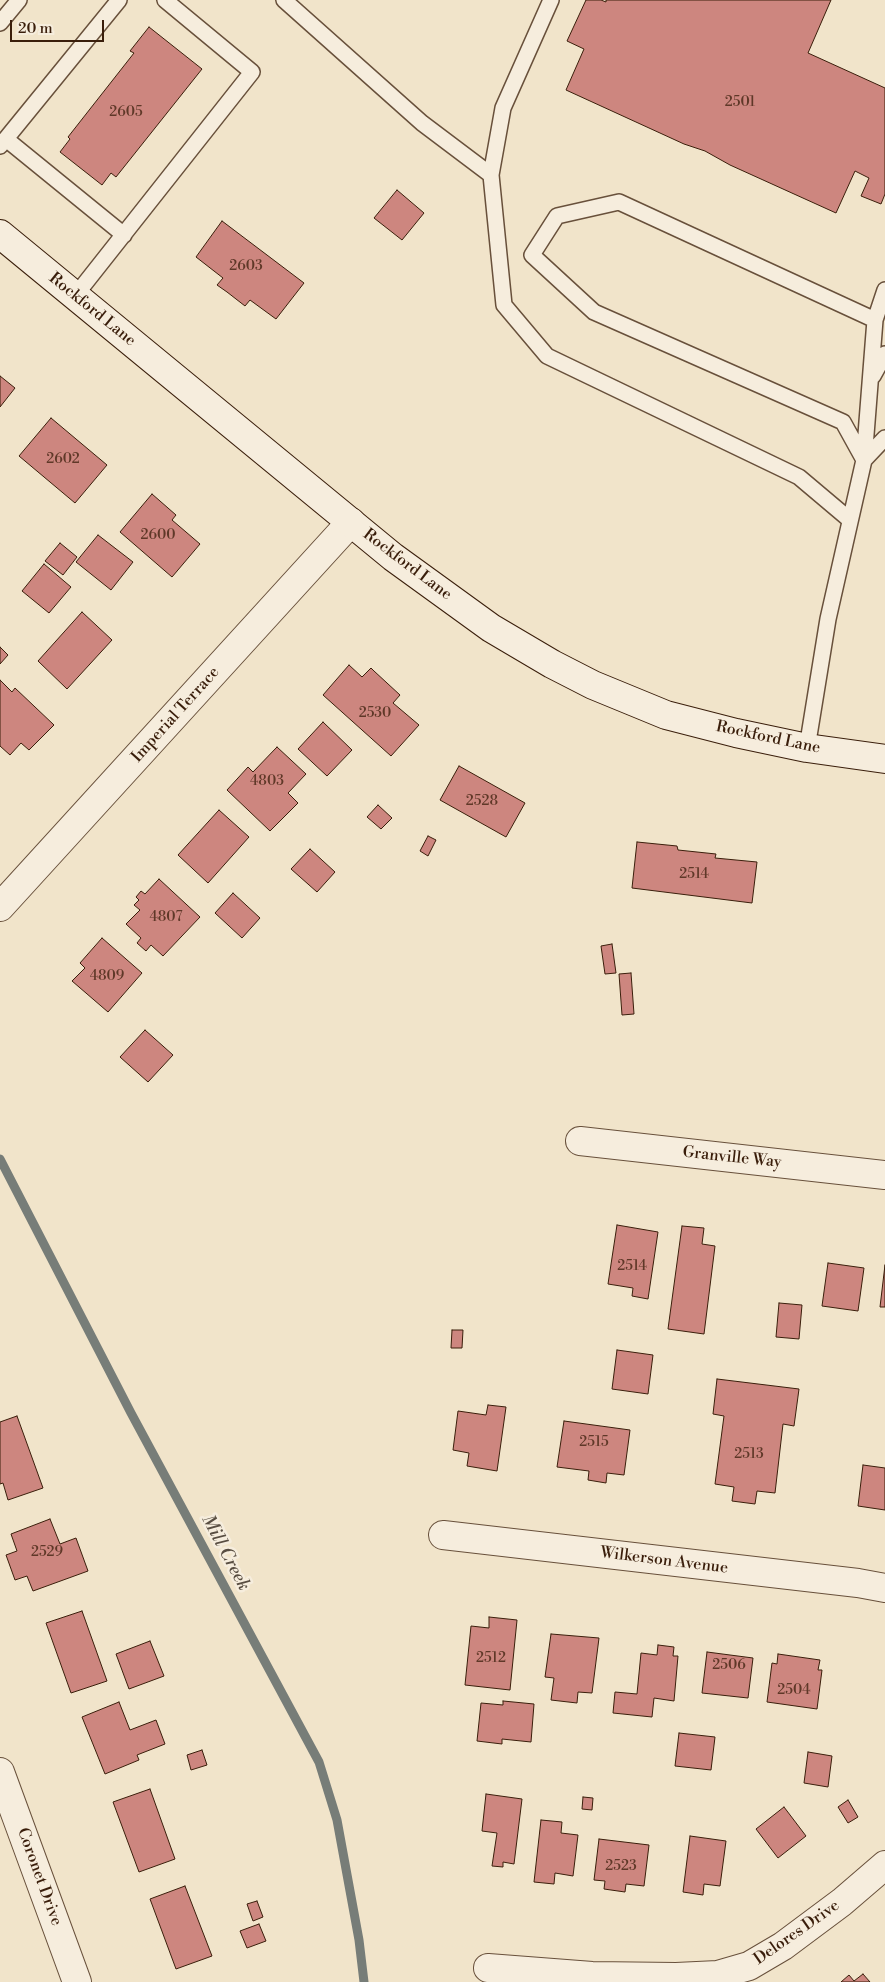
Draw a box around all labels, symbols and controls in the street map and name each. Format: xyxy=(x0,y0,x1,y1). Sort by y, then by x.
scale bar xyxy=(12,10,106,42)
text: 20 m xyxy=(18,19,53,38)
house number: 2501 xyxy=(725,95,755,111)
house number: 2605 xyxy=(109,105,143,121)
house number: 2603 xyxy=(229,259,263,275)
street label: Rockford Lane xyxy=(45,269,139,351)
house number: 2602 xyxy=(46,452,80,468)
street label: Rockford Lane xyxy=(359,525,455,605)
house number: 2600 xyxy=(140,528,176,544)
street label: Imperial Terrace xyxy=(128,663,224,767)
house number: 2530 xyxy=(359,706,391,722)
street label: Rockford Lane xyxy=(714,718,822,758)
house number: 4803 xyxy=(250,774,284,790)
house number: 2528 xyxy=(466,794,498,810)
house number: 2514 xyxy=(679,867,709,883)
house number: 4807 xyxy=(149,910,183,926)
house number: 4809 xyxy=(90,969,124,985)
street label: Granville Way xyxy=(682,1143,782,1173)
house number: 2514 xyxy=(617,1259,647,1275)
house number: 2515 xyxy=(579,1435,609,1451)
house number: 2513 xyxy=(734,1447,764,1463)
water label: Mill Creek xyxy=(196,1511,254,1595)
street label: Wilkerson Avenue xyxy=(599,1544,729,1578)
house number: 2529 xyxy=(31,1545,63,1561)
house number: 2512 xyxy=(476,1651,506,1667)
house number: 2506 xyxy=(712,1658,746,1674)
house number: 2504 xyxy=(777,1683,811,1699)
street label: Coronet Drive xyxy=(12,1825,66,1929)
house number: 2523 xyxy=(605,1859,637,1875)
street label: Delores Drive xyxy=(750,1896,844,1970)

